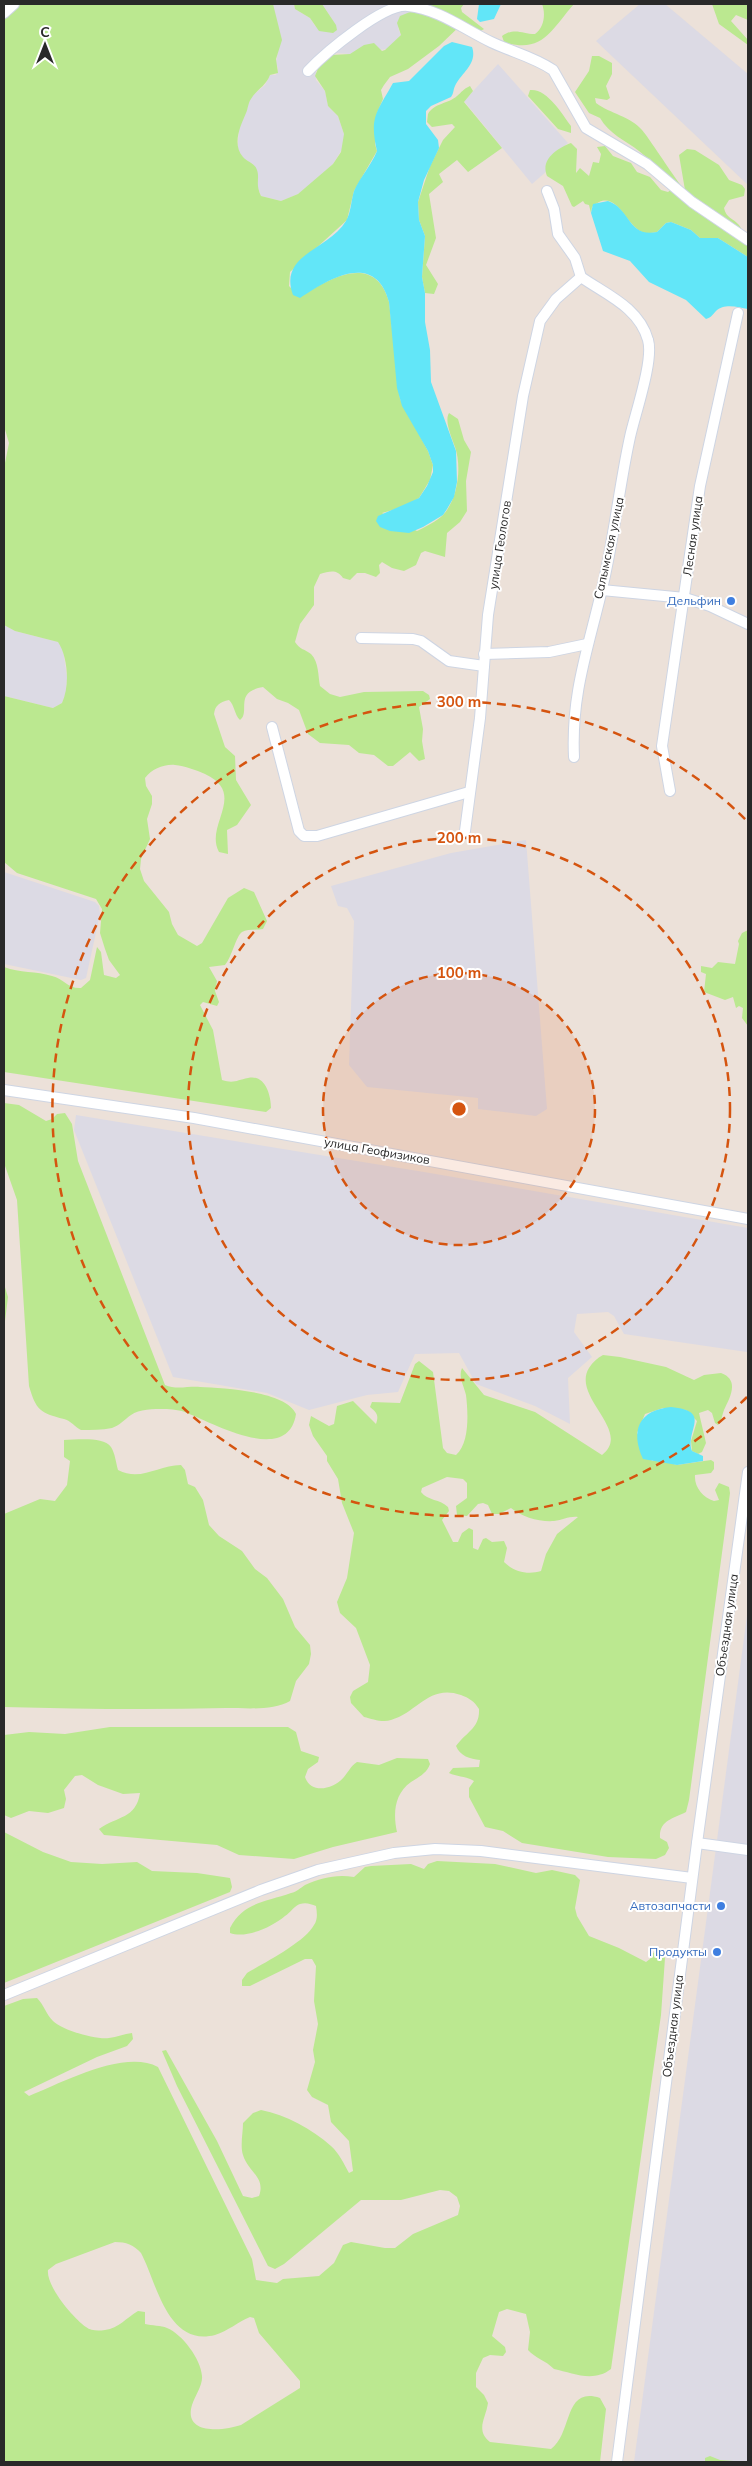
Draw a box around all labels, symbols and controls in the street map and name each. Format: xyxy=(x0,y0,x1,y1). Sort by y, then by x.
north arrow xyxy=(20,20,70,70)
text: С xyxy=(40,23,50,41)
street label: Салымская улица xyxy=(590,495,627,600)
street label: Лесная улица xyxy=(679,495,706,577)
street label: улица Геологов xyxy=(485,499,514,590)
place label: Дельфин xyxy=(667,593,721,608)
marker: Дельфин xyxy=(725,595,737,607)
text: 300 m xyxy=(437,692,481,711)
text: 200 m xyxy=(437,828,481,847)
text: 100 m xyxy=(437,963,481,982)
centre of rings xyxy=(450,1100,468,1118)
street label: улица Геофизиков xyxy=(323,1134,431,1167)
street label: Объездная улица xyxy=(712,1573,741,1677)
place label: Автозапчасти xyxy=(630,1898,711,1913)
marker: Автозапчасти xyxy=(715,1900,727,1912)
place label: Продукты xyxy=(649,1944,707,1959)
marker: Продукты xyxy=(711,1946,723,1958)
street label: Объездная улица xyxy=(659,1974,686,2078)

